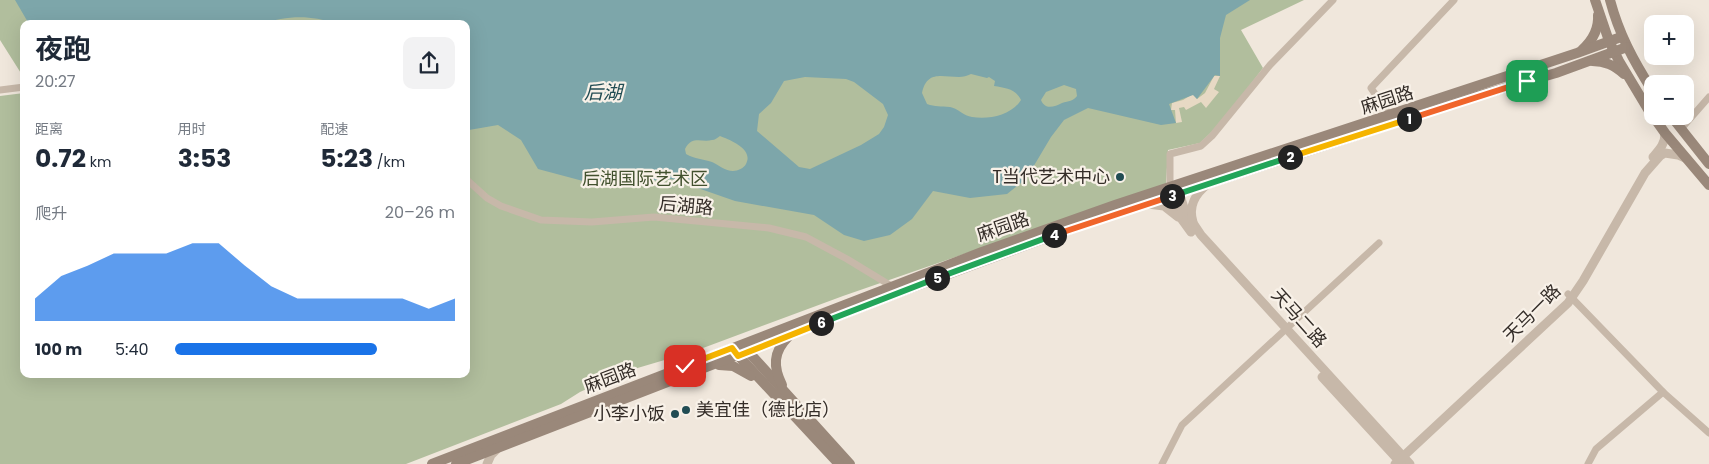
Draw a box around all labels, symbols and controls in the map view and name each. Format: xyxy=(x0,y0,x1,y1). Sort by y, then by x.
map controls xyxy=(1644,15,1694,125)
button: + xyxy=(1644,15,1694,65)
text: 夜跑 xyxy=(35,30,91,69)
button: share xyxy=(403,37,455,89)
pin xyxy=(1506,60,1548,102)
icon: arrive xyxy=(1513,67,1541,95)
text: 20:27 xyxy=(35,70,76,93)
button: − xyxy=(1644,75,1694,125)
water label: 后湖 xyxy=(584,79,625,106)
street label: 麻园路 xyxy=(1357,79,1416,120)
pin: 1 xyxy=(1396,106,1422,132)
text: 1 xyxy=(1407,109,1412,129)
text: 距离 xyxy=(35,119,63,139)
text: 用时 xyxy=(178,119,206,139)
text: 配速 xyxy=(320,119,348,139)
text: 0.72 xyxy=(35,141,86,176)
text: 3:53 xyxy=(178,141,231,176)
text: 5:23 xyxy=(320,141,373,176)
pin: 2 xyxy=(1278,144,1302,170)
text: 2 xyxy=(1287,147,1295,167)
text: km xyxy=(86,152,111,172)
text: /km xyxy=(373,152,405,172)
place label: T当代艺术中心 xyxy=(992,164,1110,189)
park label: 后湖国际艺术区 xyxy=(582,166,708,191)
marker: T当代艺术中心 xyxy=(1114,171,1126,183)
pin: 3 xyxy=(1160,184,1184,208)
text: 3 xyxy=(1168,186,1177,206)
street label: 后湖路 xyxy=(658,191,714,220)
text: 20–26 m xyxy=(385,201,455,224)
text: 爬升 xyxy=(35,202,67,225)
street label: 麻园路 xyxy=(973,206,1032,247)
pin: 4 xyxy=(1042,222,1066,248)
text: 4 xyxy=(1050,225,1059,245)
pin: 5 xyxy=(924,266,950,290)
text: 5 xyxy=(933,268,942,288)
street label: 天马一路 xyxy=(1497,278,1566,347)
street label: 天马二路 xyxy=(1266,283,1333,353)
pin: 6 xyxy=(808,310,834,336)
text: 6 xyxy=(817,313,826,333)
text: 100 m xyxy=(35,338,82,361)
text: 5:40 xyxy=(115,338,149,361)
pin xyxy=(664,345,706,387)
icon: check xyxy=(671,352,699,380)
street label: 麻园路 xyxy=(580,356,640,399)
place label: 美宜佳（德比店） xyxy=(696,397,840,422)
place label: 小李小饭 xyxy=(593,401,665,426)
marker: 美宜佳（德比店） xyxy=(680,404,692,416)
marker: 小李小饭 xyxy=(669,408,681,420)

